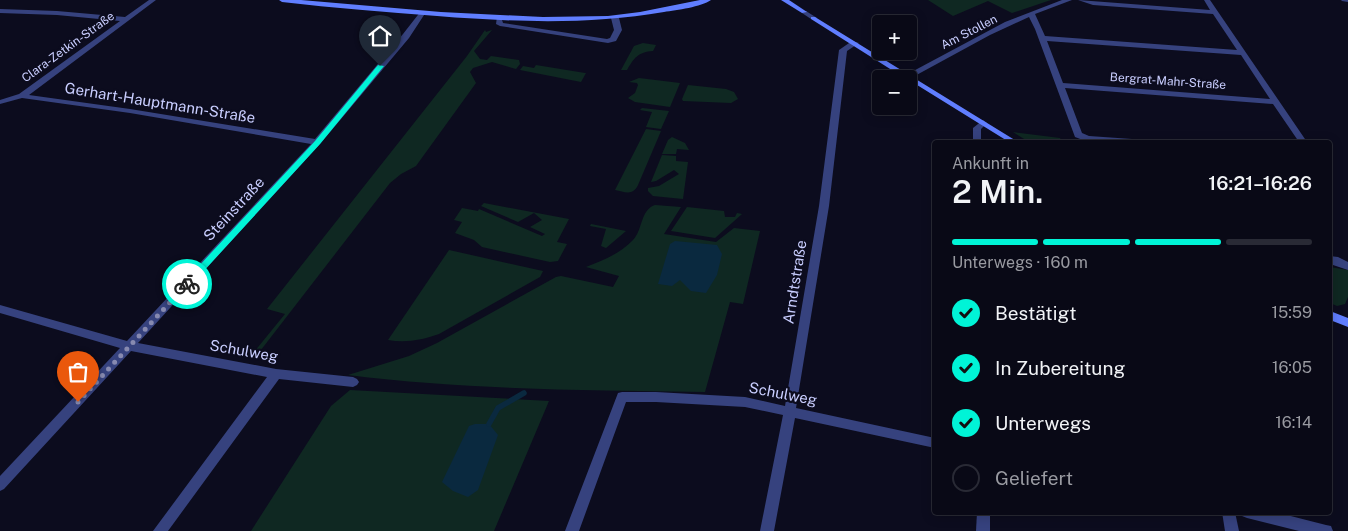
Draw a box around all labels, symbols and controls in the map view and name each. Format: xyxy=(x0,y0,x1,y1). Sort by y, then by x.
street label: Clara-Zetkin-Straße xyxy=(19,9,117,85)
street label: Am Stollen xyxy=(938,12,1000,52)
pin xyxy=(359,15,401,66)
map controls xyxy=(872,15,917,115)
button: + xyxy=(872,15,917,60)
icon: home xyxy=(366,22,394,50)
button: − xyxy=(872,70,917,115)
street label: Bergrat-Mahr-Straße xyxy=(1109,70,1227,92)
street label: Gerhart-Hauptmann-Straße xyxy=(64,79,257,126)
text: Ankunft in xyxy=(952,154,1029,173)
text: 16:21–16:26 xyxy=(1208,172,1312,194)
street label: Steinstraße xyxy=(200,173,267,244)
text: 2 Min. xyxy=(952,173,1043,210)
street label: Arndtstraße xyxy=(780,239,810,325)
text: Unterwegs · 160 m xyxy=(952,253,1088,272)
courier xyxy=(162,259,212,309)
icon: bike xyxy=(173,270,201,298)
icon: check xyxy=(952,299,980,327)
text: Bestätigt xyxy=(995,302,1077,324)
text: 15:59 xyxy=(1271,303,1312,322)
street label: Schulweg xyxy=(209,336,280,365)
pin xyxy=(57,351,99,402)
icon: check xyxy=(952,354,980,382)
text: In Zubereitung xyxy=(995,357,1125,379)
icon: bag xyxy=(64,358,92,386)
text: 16:05 xyxy=(1272,358,1312,377)
street label: Schulweg xyxy=(748,379,819,408)
icon: check xyxy=(952,409,980,437)
text: Unterwegs xyxy=(995,412,1091,434)
text: 16:14 xyxy=(1275,413,1312,432)
text: Geliefert xyxy=(995,467,1073,489)

